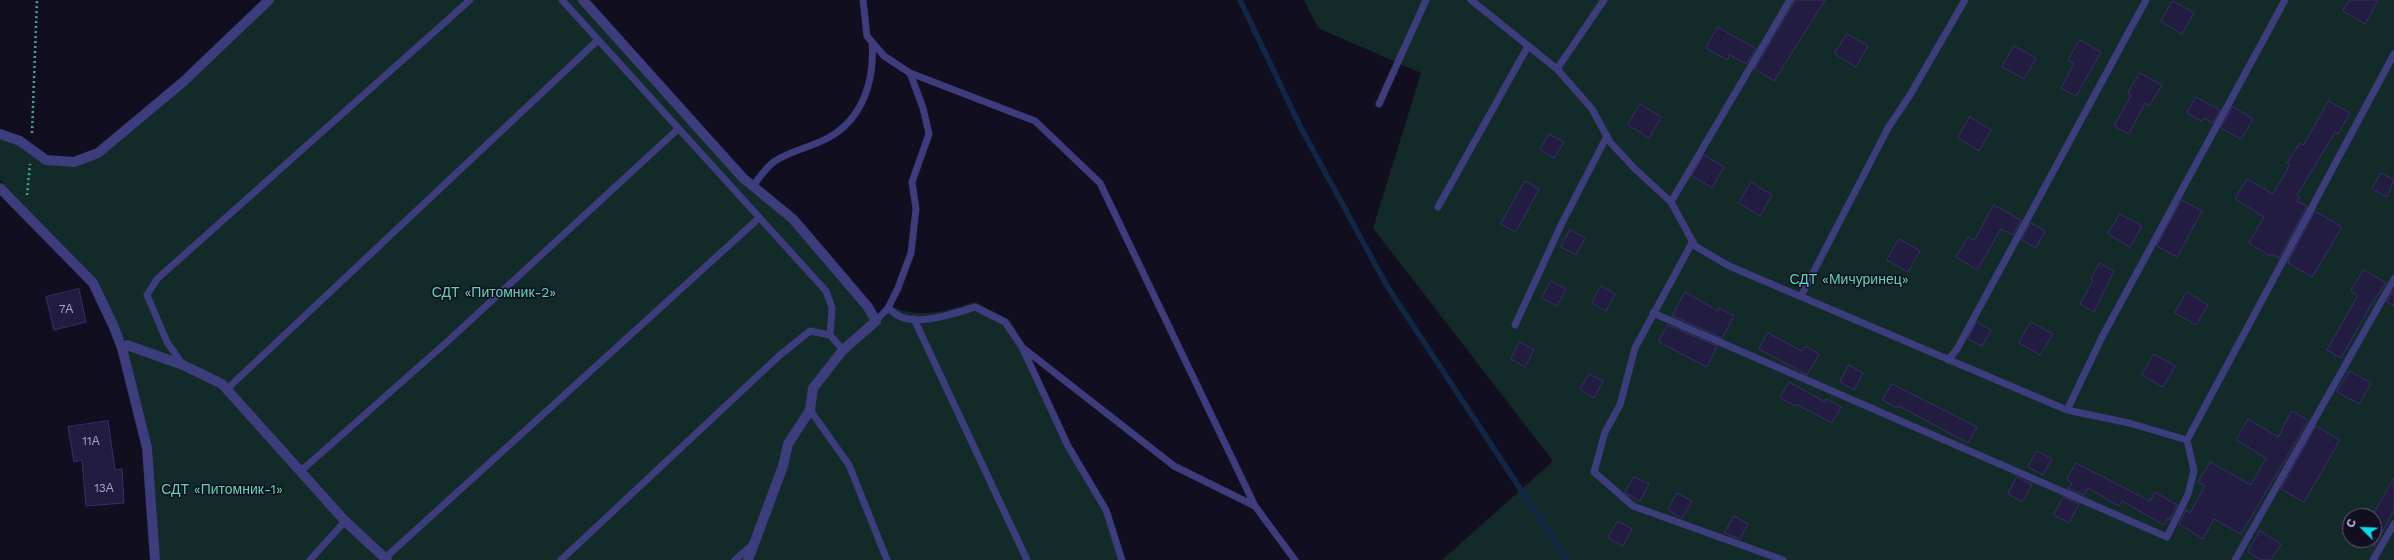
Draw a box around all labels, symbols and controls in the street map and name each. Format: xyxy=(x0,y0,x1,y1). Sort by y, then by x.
park label: СДТ «Мичуринец» xyxy=(1789,272,1909,288)
park label: СДТ «Питомник-2» xyxy=(432,285,556,301)
house number: 7А xyxy=(59,302,73,316)
house number: 11А xyxy=(82,434,100,448)
house number: 13А xyxy=(94,481,114,495)
park label: СДТ «Питомник-1» xyxy=(161,482,283,498)
north arrow xyxy=(2342,508,2382,548)
text: С xyxy=(2344,517,2359,530)

